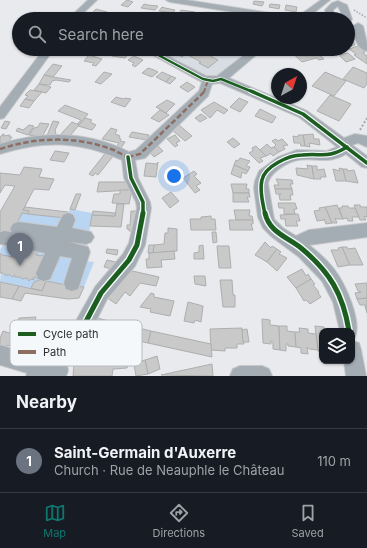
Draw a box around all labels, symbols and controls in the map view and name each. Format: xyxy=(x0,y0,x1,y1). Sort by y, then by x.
search box xyxy=(12,12,355,56)
icon: search xyxy=(26,23,48,45)
text: Search here xyxy=(58,25,144,44)
north arrow xyxy=(271,68,307,104)
your location xyxy=(164,166,184,186)
pin: 1 xyxy=(7,233,33,266)
legend xyxy=(10,320,142,366)
text: Cycle path xyxy=(43,327,99,341)
map controls xyxy=(319,328,355,364)
button: layers xyxy=(319,328,355,364)
text: Path xyxy=(43,345,66,359)
text: Nearby xyxy=(16,392,77,412)
text: Saint-Germain d'Auxerre xyxy=(54,443,236,462)
text: 1 xyxy=(26,453,32,469)
text: 110 m xyxy=(317,453,351,469)
text: Church · Rue de Neauphle le Château xyxy=(54,462,284,478)
tab: Map xyxy=(43,502,66,540)
tab: Directions xyxy=(153,502,205,540)
tab: Saved xyxy=(292,502,324,540)

